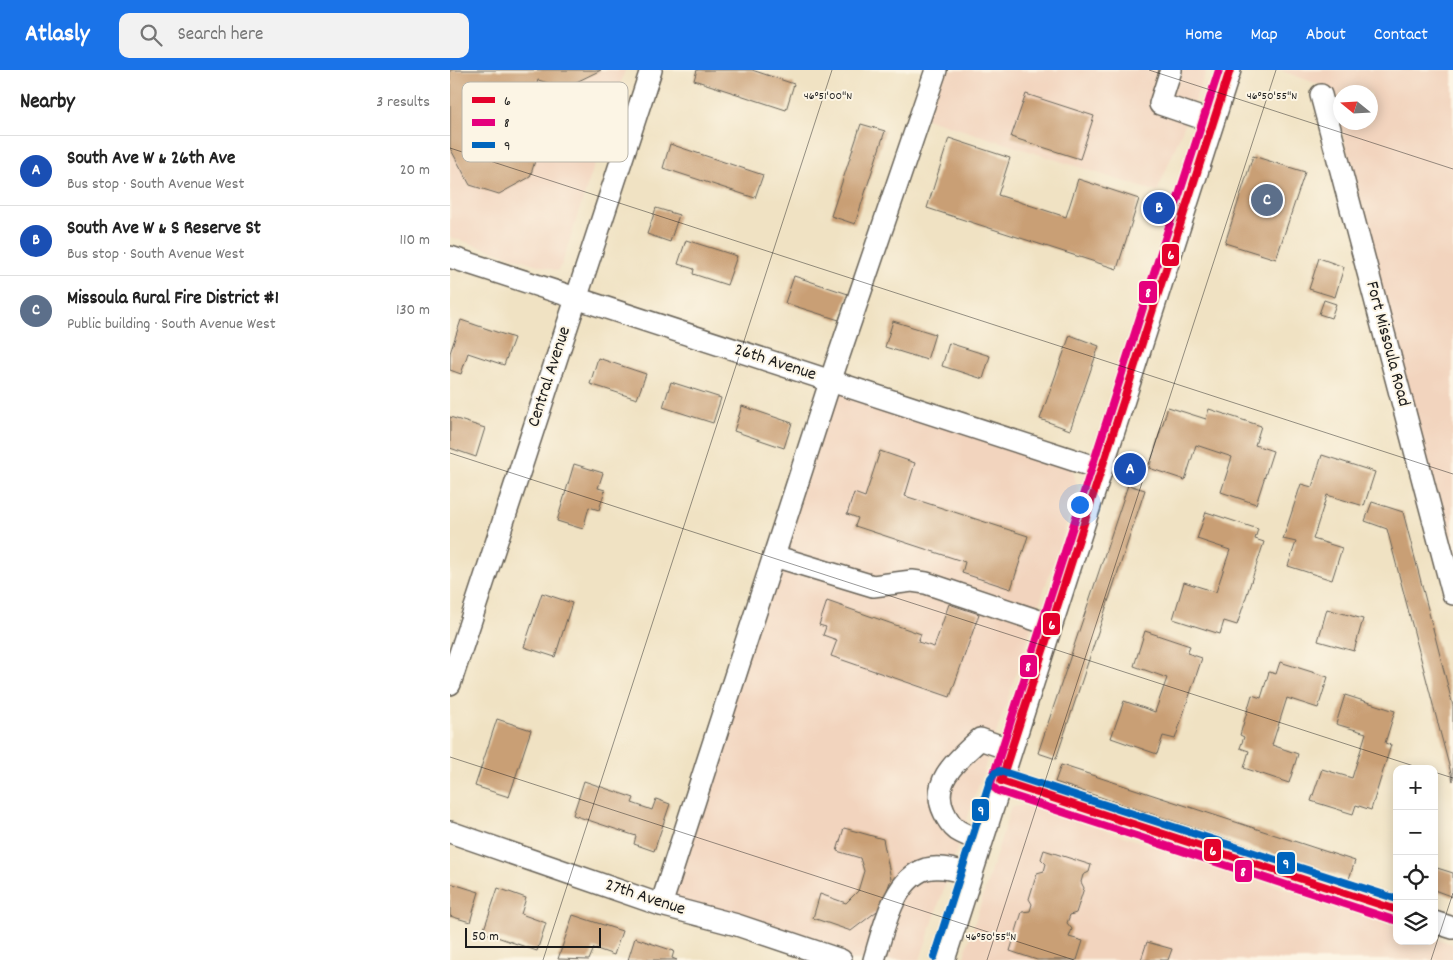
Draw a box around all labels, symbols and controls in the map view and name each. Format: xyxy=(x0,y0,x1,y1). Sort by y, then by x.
search box xyxy=(119,13,469,58)
text: Atlasly xyxy=(25,18,89,52)
icon: search xyxy=(137,21,165,49)
text: Search here xyxy=(177,22,263,49)
text: Home xyxy=(1185,23,1222,48)
text: Map xyxy=(1250,23,1278,48)
text: About xyxy=(1306,23,1346,48)
text: Contact xyxy=(1374,23,1428,48)
legend xyxy=(462,82,628,162)
north arrow xyxy=(1333,85,1378,130)
text: Nearby xyxy=(20,88,75,118)
text: 46°51'00"N xyxy=(804,88,852,105)
text: 46°50'55"N xyxy=(1247,88,1297,105)
text: 3 results xyxy=(376,91,430,114)
text: 6 xyxy=(504,92,511,112)
text: 8 xyxy=(504,114,510,134)
text: 9 xyxy=(504,137,510,157)
text: South Ave W & 26th Ave xyxy=(67,146,235,173)
text: A xyxy=(32,159,40,182)
text: 20 m xyxy=(400,159,430,182)
text: Bus stop · South Avenue West xyxy=(67,173,244,196)
pin: C xyxy=(1251,181,1283,219)
pin: B xyxy=(1143,189,1175,227)
text: South Ave W & S Reserve St xyxy=(67,216,261,243)
text: B xyxy=(32,229,40,252)
text: 110 m xyxy=(400,229,430,252)
text: Bus stop · South Avenue West xyxy=(67,243,244,266)
line badge: 6 xyxy=(1161,243,1180,267)
text: 6 xyxy=(1168,246,1175,266)
street label: Fort Missoula Road xyxy=(1358,279,1416,409)
line badge: 8 xyxy=(1138,280,1158,304)
text: 8 xyxy=(1145,284,1151,304)
text: Missoula Rural Fire District #1 xyxy=(67,286,279,313)
text: C xyxy=(32,299,40,322)
text: 130 m xyxy=(396,299,430,322)
text: Public building · South Avenue West xyxy=(67,313,276,336)
street label: Central Avenue xyxy=(522,323,578,431)
street label: 26th Avenue xyxy=(731,338,819,388)
pin: A xyxy=(1114,450,1146,488)
your location xyxy=(1067,492,1093,518)
line badge: 6 xyxy=(1042,612,1061,636)
text: 6 xyxy=(1049,616,1056,636)
line badge: 8 xyxy=(1019,654,1038,678)
text: 8 xyxy=(1025,658,1031,678)
map controls xyxy=(1393,765,1438,945)
button: + xyxy=(1393,765,1438,810)
line badge: 9 xyxy=(971,798,990,822)
text: 9 xyxy=(978,802,984,822)
button: − xyxy=(1393,810,1438,855)
line badge: 6 xyxy=(1203,838,1222,862)
text: 6 xyxy=(1210,842,1217,862)
line badge: 9 xyxy=(1276,851,1296,875)
text: 9 xyxy=(1283,855,1289,875)
button: locate xyxy=(1393,855,1438,900)
line badge: 8 xyxy=(1234,859,1253,883)
text: 8 xyxy=(1240,863,1246,883)
street label: 27th Avenue xyxy=(602,873,688,923)
button: layers xyxy=(1393,900,1438,945)
scale bar xyxy=(465,925,601,948)
text: 50 m xyxy=(472,927,499,947)
text: 46°50'55"N xyxy=(966,929,1016,946)

